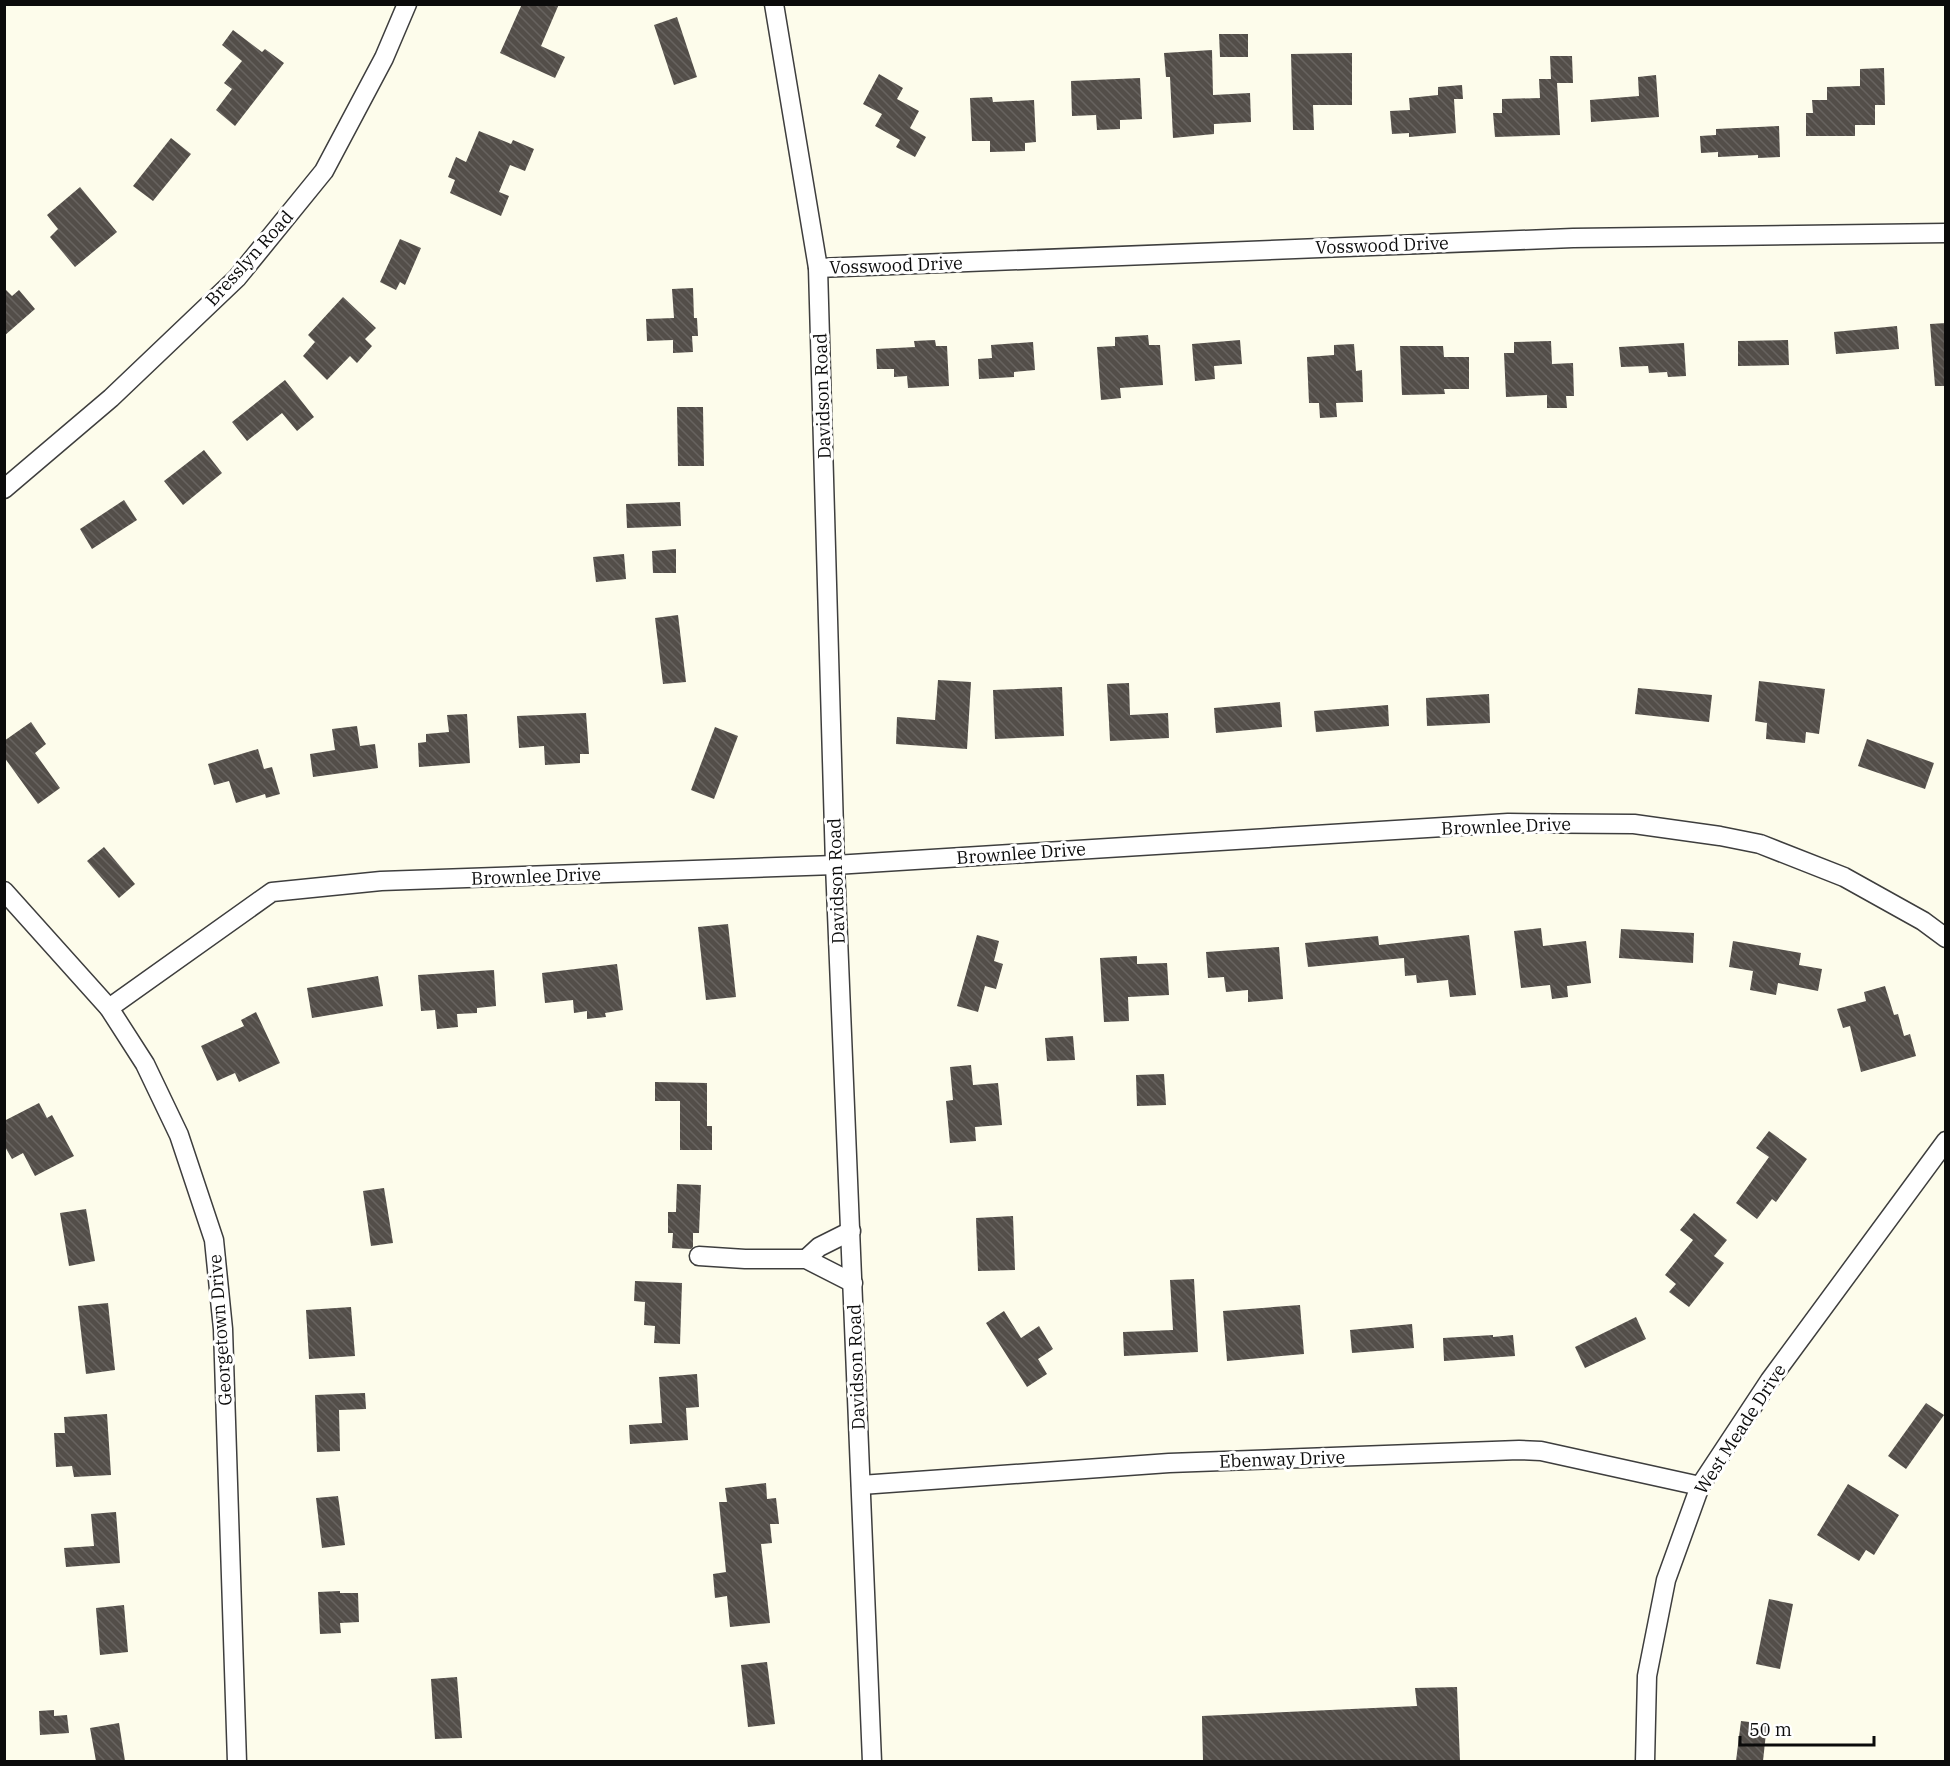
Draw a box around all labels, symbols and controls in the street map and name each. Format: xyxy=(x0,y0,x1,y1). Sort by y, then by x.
street label: Bresslyn Road xyxy=(200,205,298,311)
street label: Vosswood Drive xyxy=(1315,231,1449,259)
street label: Vosswood Drive xyxy=(829,251,963,279)
street label: Davidson Road xyxy=(808,333,836,459)
street label: Brownlee Drive xyxy=(1441,812,1571,840)
street label: Davidson Road xyxy=(822,818,850,944)
street label: Brownlee Drive xyxy=(955,837,1087,869)
street label: Brownlee Drive xyxy=(471,862,601,890)
street label: Georgetown Drive xyxy=(203,1254,237,1406)
street label: Davidson Road xyxy=(842,1304,870,1430)
street label: West Meade Drive xyxy=(1689,1359,1791,1499)
street label: Ebenway Drive xyxy=(1219,1445,1345,1473)
scale bar xyxy=(1740,1709,1874,1747)
text: 50 m xyxy=(1749,1718,1792,1741)

